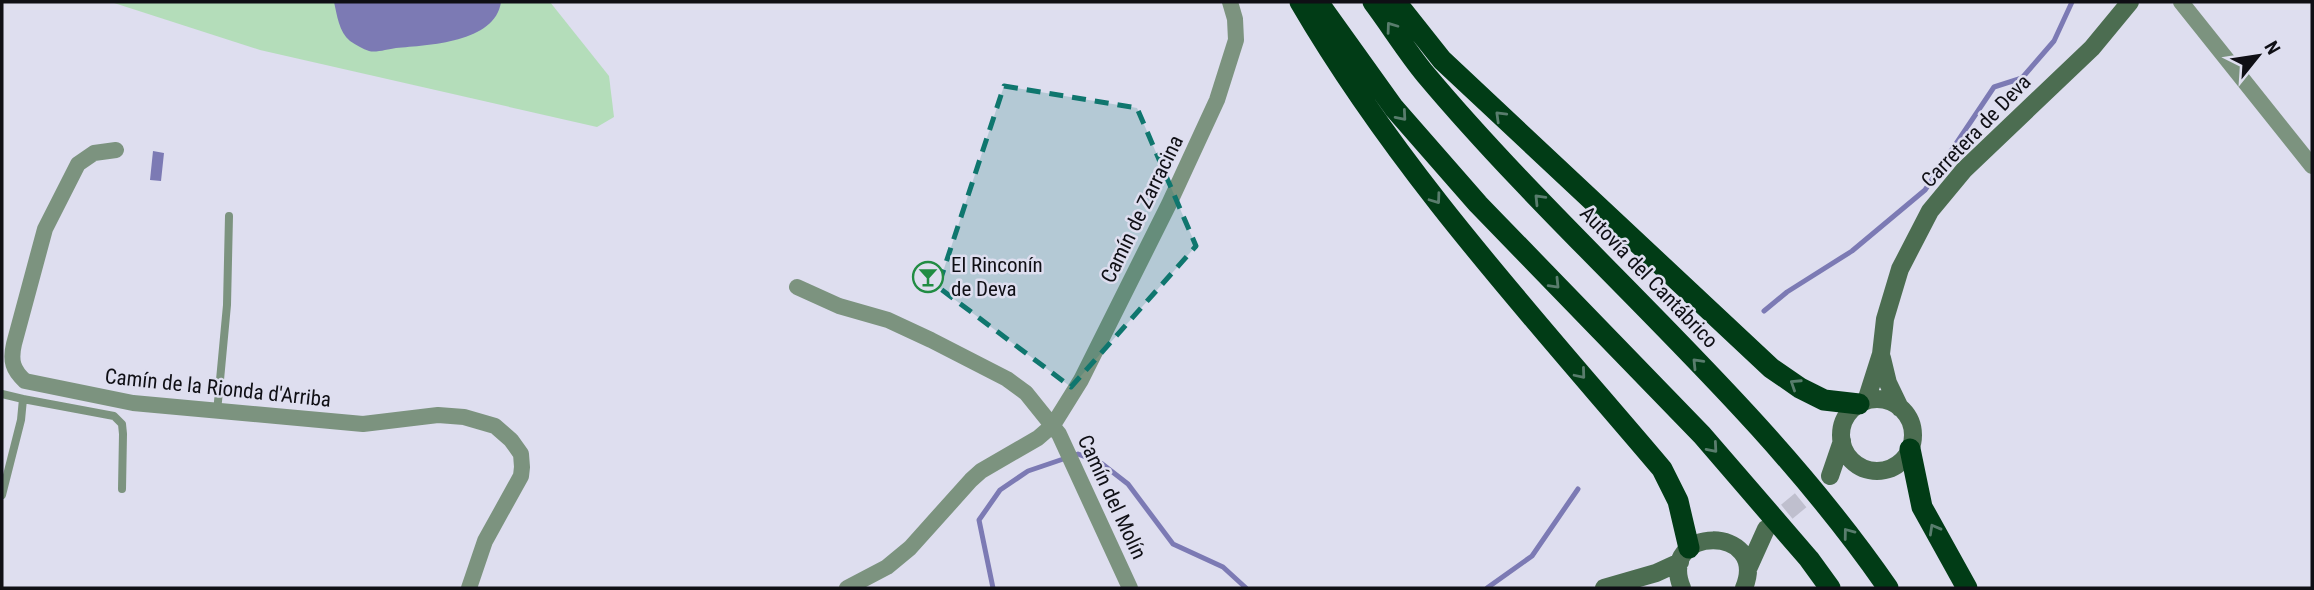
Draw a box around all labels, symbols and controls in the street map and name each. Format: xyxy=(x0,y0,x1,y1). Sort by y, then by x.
north arrow xyxy=(2223,21,2293,91)
one-way arrow xyxy=(1387,22,1399,34)
text: N xyxy=(2259,37,2285,59)
street label: Carretera de Deva xyxy=(1916,70,2036,192)
one-way arrow xyxy=(1394,108,1406,121)
one-way arrow xyxy=(1495,111,1508,124)
street label: Camín de Zarracina xyxy=(1096,131,1188,287)
one-way arrow xyxy=(1428,191,1441,204)
one-way arrow xyxy=(1535,194,1548,207)
street label: Autovía del Cantábrico xyxy=(1575,201,1723,353)
place label: El Rinconín de Deva xyxy=(951,253,1043,301)
bar icon: El Rinconín de Deva xyxy=(911,260,945,294)
one-way arrow xyxy=(1547,275,1560,288)
one-way arrow xyxy=(1692,358,1705,371)
street label: Camín de la Rionda d'Arriba xyxy=(104,364,332,412)
one-way arrow xyxy=(1573,366,1585,379)
one-way arrow xyxy=(1789,380,1802,393)
street label: Camín del Molín xyxy=(1073,431,1151,563)
one-way arrow xyxy=(1705,439,1717,452)
one-way arrow xyxy=(1929,523,1942,536)
one-way arrow xyxy=(1843,528,1856,541)

